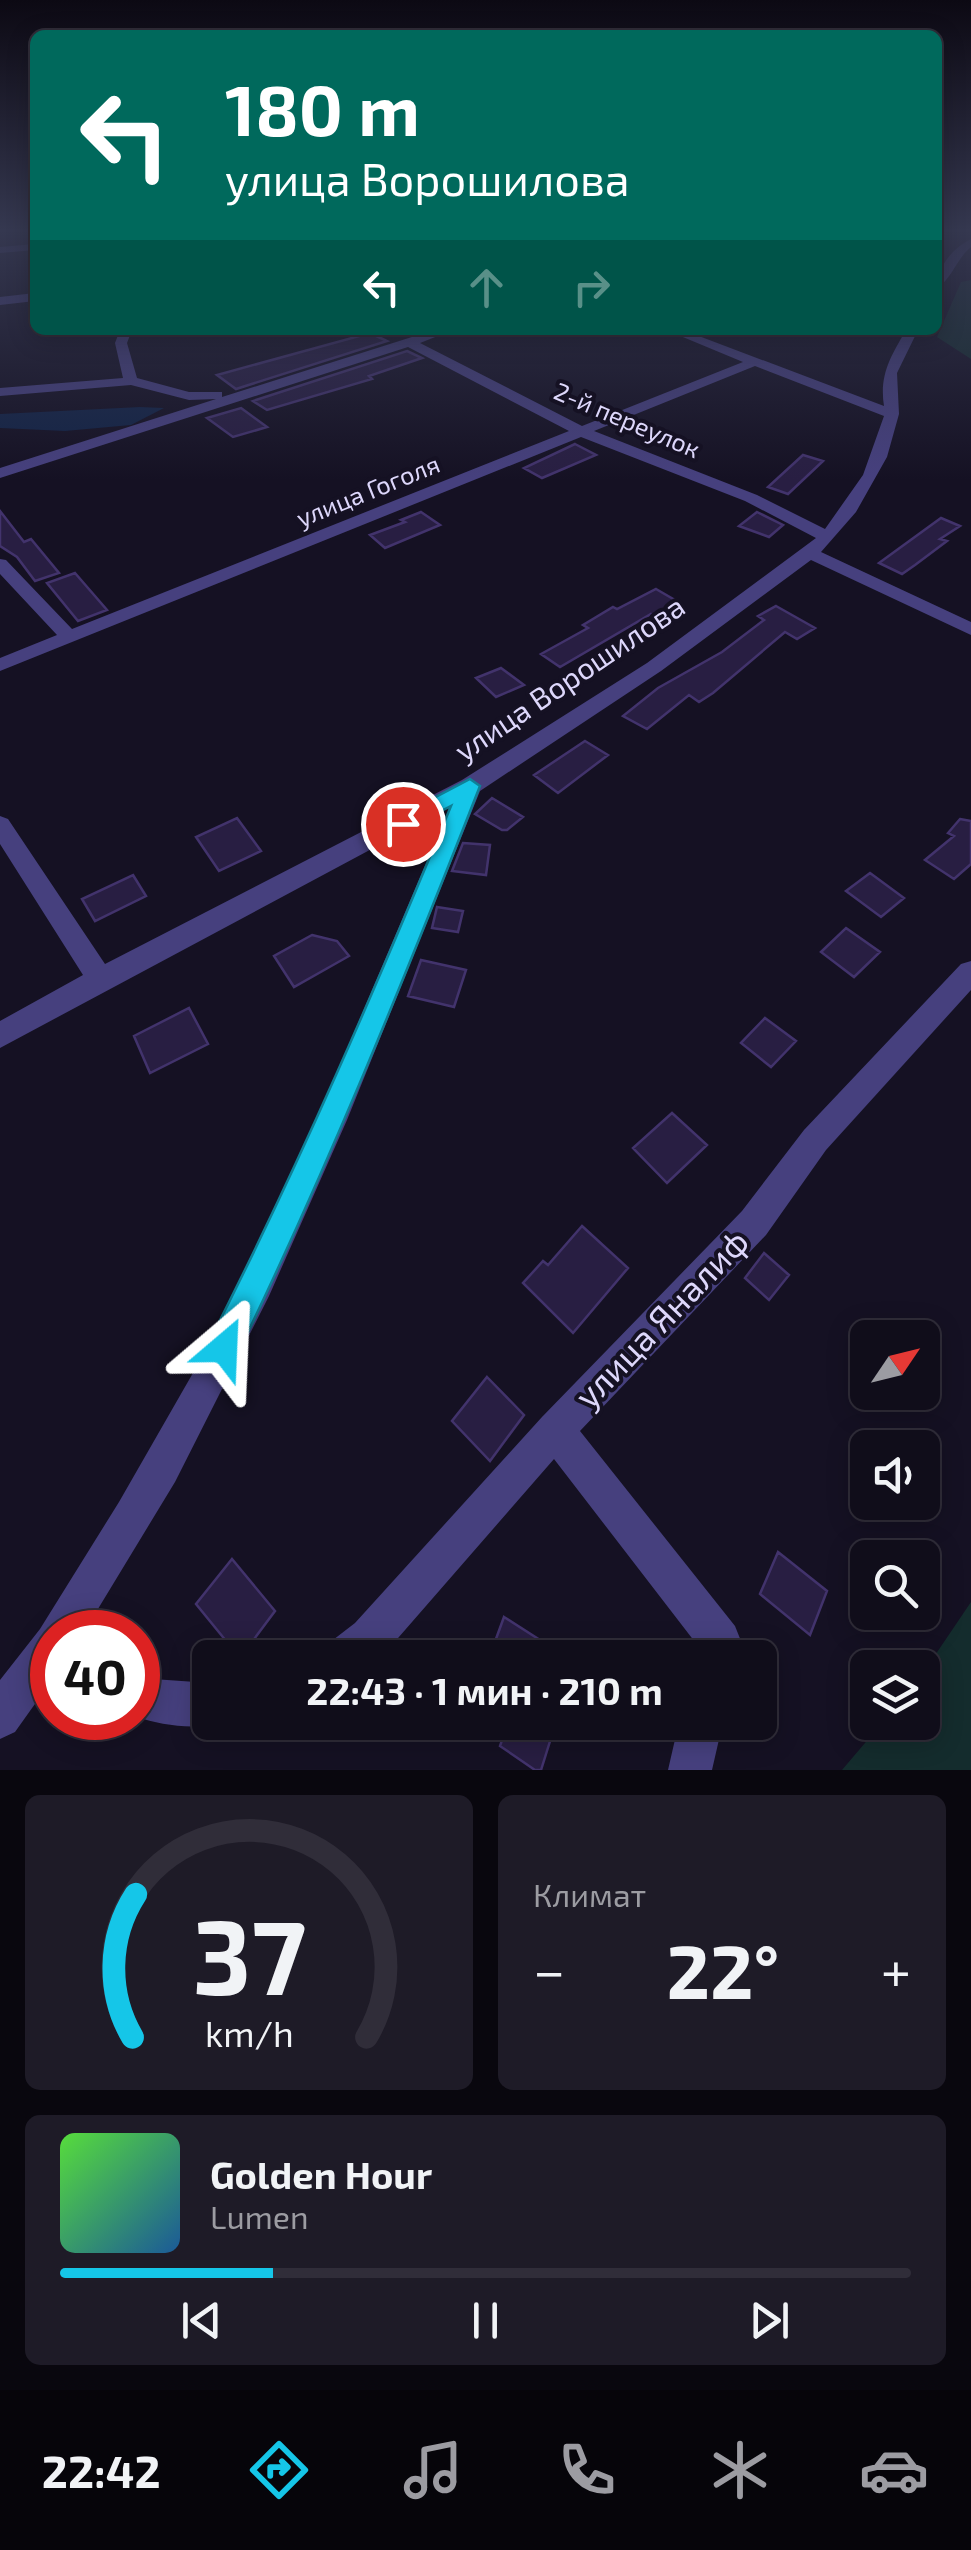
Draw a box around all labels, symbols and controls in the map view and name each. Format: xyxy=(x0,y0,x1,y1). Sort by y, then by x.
text: 180 m xyxy=(225,66,420,150)
icon: left xyxy=(60,70,190,200)
text: улица Ворошилова xyxy=(225,151,630,205)
icon: left xyxy=(354,260,409,315)
icon: ahead xyxy=(459,260,514,315)
icon: right xyxy=(564,260,619,315)
street label: 2-й переулок xyxy=(550,375,705,464)
street label: улица Гоголя xyxy=(292,448,444,533)
street label: улица Ворошилова xyxy=(447,587,691,769)
pin xyxy=(361,782,446,867)
icon: arrive xyxy=(376,797,431,852)
street label: улица Яналиф xyxy=(565,1220,757,1416)
position arrow xyxy=(172,1296,276,1400)
north arrow xyxy=(850,1320,940,1410)
map controls xyxy=(850,1320,940,1740)
button: sound xyxy=(850,1430,940,1520)
button: search xyxy=(850,1540,940,1630)
speed limit sign: 40 xyxy=(30,1610,160,1740)
button: layers xyxy=(850,1650,940,1740)
text: 22:43 · 1 мин · 210 m xyxy=(306,1667,663,1713)
text: Климат xyxy=(533,1875,646,1913)
text: 37 xyxy=(192,1891,306,2016)
text: 22° xyxy=(666,1924,779,2014)
text: − xyxy=(533,1936,565,2002)
text: + xyxy=(881,1936,911,2002)
text: km/h xyxy=(205,2011,293,2054)
text: Golden Hour xyxy=(210,2151,432,2197)
text: Lumen xyxy=(210,2197,309,2235)
icon: previous xyxy=(174,2293,229,2348)
icon: pause xyxy=(458,2293,513,2348)
icon: next xyxy=(742,2293,797,2348)
icon: directions xyxy=(244,2435,314,2505)
icon: music xyxy=(398,2435,468,2505)
icon: phone xyxy=(552,2435,622,2505)
icon: climate xyxy=(705,2435,775,2505)
icon: car xyxy=(859,2435,929,2505)
text: 22:42 xyxy=(42,2443,161,2497)

